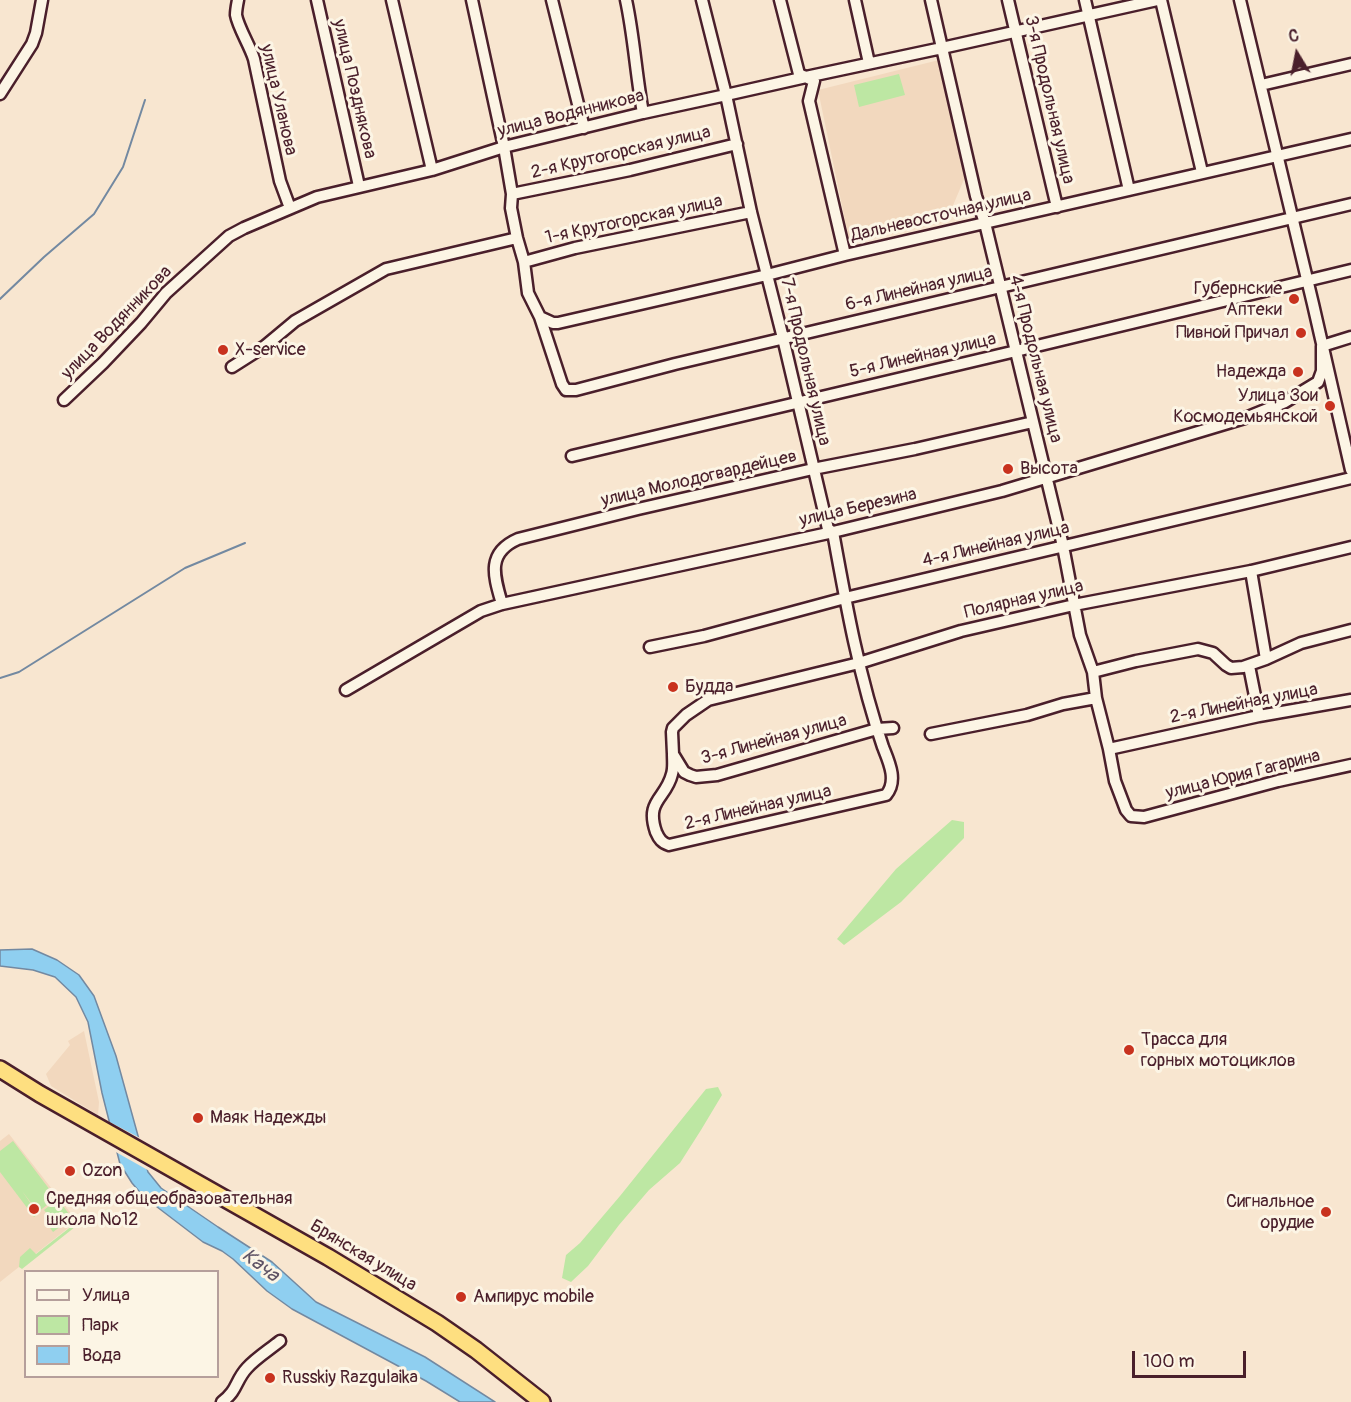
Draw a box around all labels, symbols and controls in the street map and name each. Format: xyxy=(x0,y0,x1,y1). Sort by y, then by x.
street label: 3-я Продольная улица xyxy=(1019,14,1079,186)
street label: улица Позднякова xyxy=(327,17,381,161)
north arrow xyxy=(1267,24,1327,84)
text: С xyxy=(1287,26,1300,47)
street label: улица Уланова xyxy=(255,42,301,158)
street label: улица Водянникова xyxy=(496,85,646,143)
street label: 2-я Крутогорская улица xyxy=(529,122,713,184)
street label: Дальневосточная улица xyxy=(849,185,1033,247)
street label: 1-я Крутогорская улица xyxy=(543,191,725,249)
street label: улица Водянникова xyxy=(57,262,177,384)
street label: 6-я Линейная улица xyxy=(843,262,995,316)
street label: 4-я Продольная улица xyxy=(1004,273,1066,445)
street label: 7-я Продольная улица xyxy=(775,276,835,448)
place label: Губернские Аптеки xyxy=(1194,278,1282,320)
marker: Губернские Аптеки xyxy=(1287,292,1301,306)
place label: Пивной Причал xyxy=(1176,322,1289,344)
marker: Пивной Причал xyxy=(1294,326,1308,340)
street label: 5-я Линейная улица xyxy=(848,329,998,383)
place label: X-service xyxy=(235,339,306,361)
marker: X-service xyxy=(216,343,230,357)
place label: Надежда xyxy=(1216,361,1286,383)
marker: Надежда xyxy=(1291,365,1305,379)
place label: Улица Зои Космодемьянской xyxy=(1173,385,1318,428)
marker: Улица Зои Космодемьянской xyxy=(1323,399,1337,413)
street label: улица Молодогвардейцев xyxy=(599,446,799,512)
place label: Высота xyxy=(1020,458,1078,480)
marker: Высота xyxy=(1001,462,1015,476)
street label: улица Березина xyxy=(797,484,919,532)
street label: 4-я Линейная улица xyxy=(920,518,1072,572)
street label: Полярная улица xyxy=(962,576,1086,624)
place label: Будда xyxy=(685,676,733,698)
street label: 2-я Линейная улица xyxy=(1168,679,1320,729)
marker: Будда xyxy=(666,680,680,694)
street label: 3-я Линейная улица xyxy=(699,710,849,770)
street label: улица Юрия Гагарина xyxy=(1164,745,1322,805)
street label: 2-я Линейная улица xyxy=(683,781,833,835)
place label: Трасса для горных мотоциклов xyxy=(1141,1029,1296,1072)
marker: Трасса для горных мотоциклов xyxy=(1122,1043,1136,1057)
place label: Маяк Надежды xyxy=(210,1107,326,1129)
marker: Маяк Надежды xyxy=(191,1111,205,1125)
place label: Ozon xyxy=(82,1160,122,1182)
marker: Ozon xyxy=(63,1164,77,1178)
place label: Средняя общеобразовательная школа №12 xyxy=(46,1188,292,1230)
place label: Сигнальное орудие xyxy=(1226,1191,1314,1234)
marker: Средняя общеобразовательная школа №12 xyxy=(27,1202,41,1216)
marker: Сигнальное орудие xyxy=(1319,1205,1333,1219)
street label: Брянская улица xyxy=(306,1216,420,1296)
water label: Кача xyxy=(237,1244,283,1288)
legend xyxy=(24,1270,219,1378)
text: Улица xyxy=(82,1284,130,1307)
place label: Ампирус mobile xyxy=(473,1286,594,1308)
marker: Ампирус mobile xyxy=(454,1290,468,1304)
text: Парк xyxy=(82,1314,119,1337)
scale bar xyxy=(1135,1339,1249,1377)
text: Вода xyxy=(82,1344,121,1367)
text: 100 m xyxy=(1143,1350,1195,1373)
place label: Russkiy Razgulaika xyxy=(282,1367,418,1389)
marker: Russkiy Razgulaika xyxy=(263,1371,277,1385)

